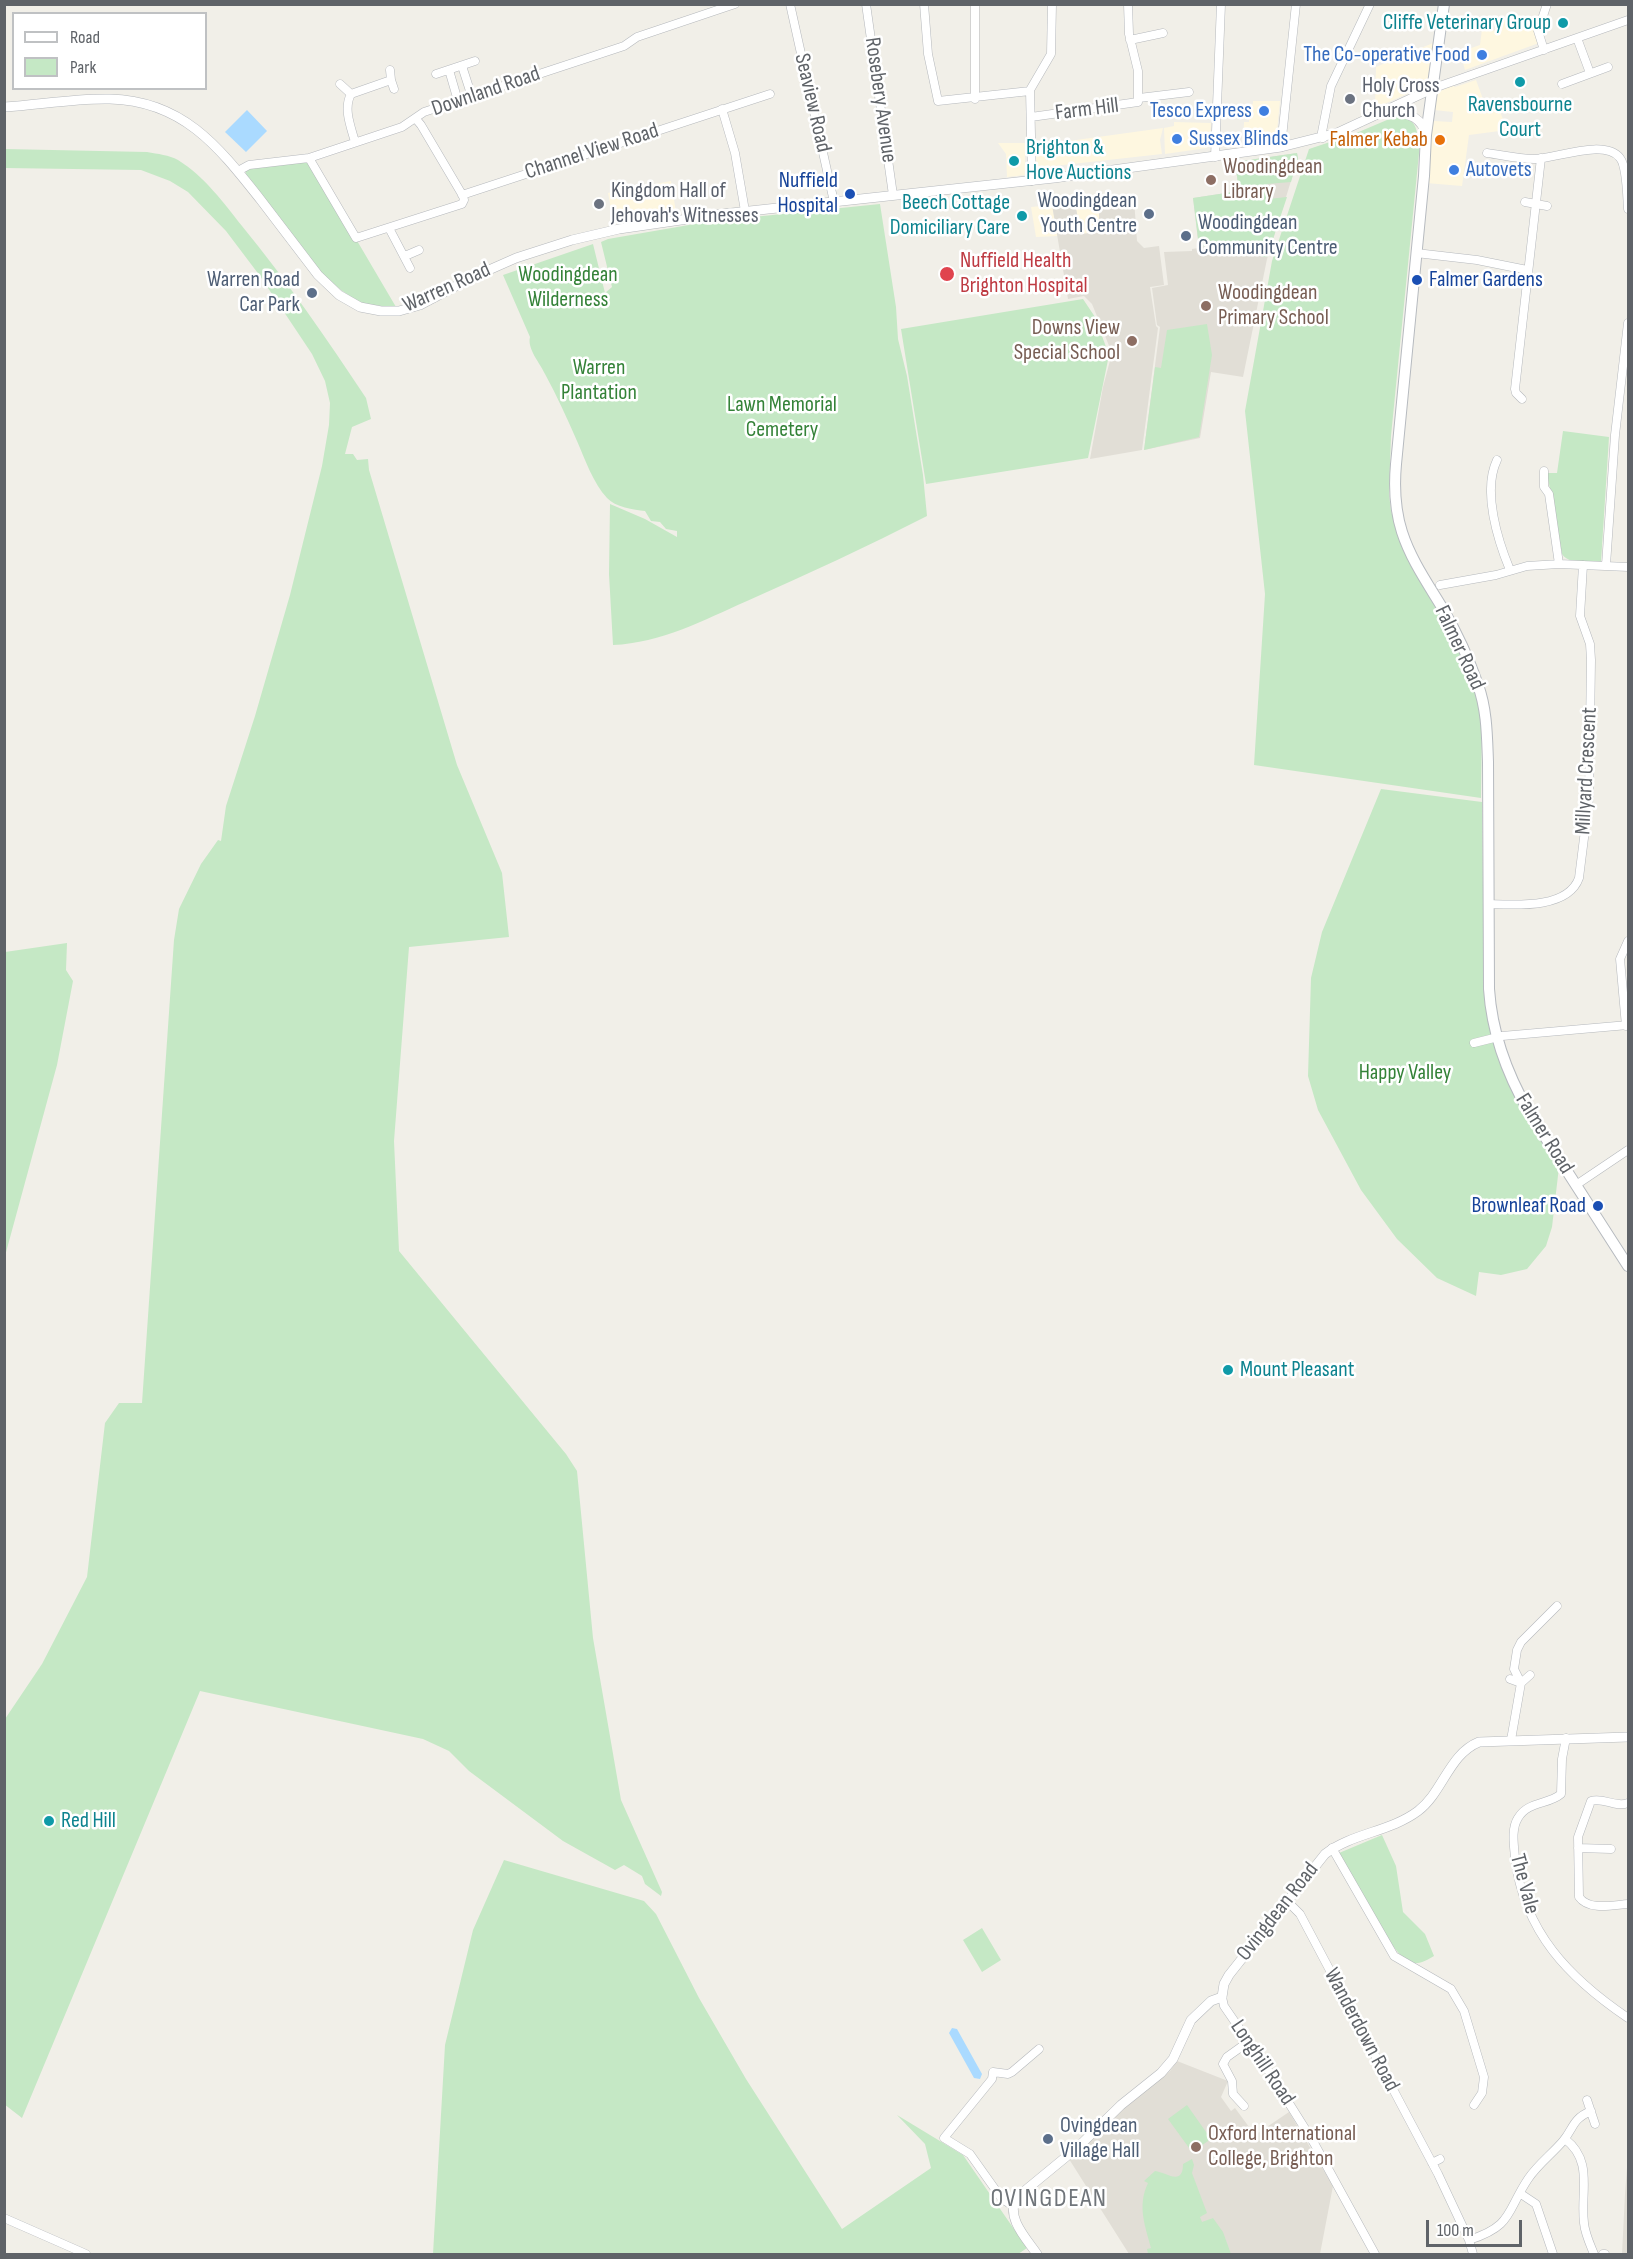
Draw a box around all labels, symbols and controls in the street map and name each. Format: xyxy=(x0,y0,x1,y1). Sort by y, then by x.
place label: Cliffe Veterinary Group xyxy=(1383,10,1551,36)
legend xyxy=(12,12,207,90)
marker: Cliffe Veterinary Group xyxy=(1556,16,1570,30)
text: Road xyxy=(70,27,100,48)
street label: Rosebery Avenue xyxy=(858,36,902,164)
place label: The Co-operative Food xyxy=(1303,42,1470,68)
marker: The Co-operative Food xyxy=(1475,48,1489,62)
street label: Seaview Road xyxy=(788,51,836,155)
text: Park xyxy=(70,57,96,78)
street label: Downland Road xyxy=(428,61,544,123)
place label: Holy Cross Church xyxy=(1362,73,1440,124)
marker: Ravensbourne Court xyxy=(1513,75,1527,89)
marker: Holy Cross Church xyxy=(1343,92,1357,106)
place label: Ravensbourne Court xyxy=(1468,92,1572,144)
street label: Farm Hill xyxy=(1054,93,1120,127)
place label: Tesco Express xyxy=(1150,98,1252,124)
marker: Tesco Express xyxy=(1257,104,1271,118)
street label: Channel View Road xyxy=(522,118,662,186)
place label: Sussex Blinds xyxy=(1189,126,1289,152)
place label: Falmer Kebab xyxy=(1330,127,1428,153)
marker: Sussex Blinds xyxy=(1170,132,1184,146)
marker: Falmer Kebab xyxy=(1433,133,1447,147)
place label: Brighton & Hove Auctions xyxy=(1026,135,1131,186)
marker: Brighton & Hove Auctions xyxy=(1007,154,1021,168)
place label: Woodingdean Library xyxy=(1223,154,1322,206)
place label: Autovets xyxy=(1466,157,1532,183)
marker: Autovets xyxy=(1447,163,1461,177)
place label: Nuffield Hospital xyxy=(777,168,838,220)
marker: Woodingdean Library xyxy=(1204,173,1218,187)
place label: Kingdom Hall of Jehovah's Witnesses xyxy=(611,178,759,230)
marker: Nuffield Hospital xyxy=(843,187,857,201)
place label: Woodingdean Youth Centre xyxy=(1038,188,1137,240)
place label: Beech Cottage Domiciliary Care xyxy=(890,190,1010,242)
marker: Kingdom Hall of Jehovah's Witnesses xyxy=(592,197,606,211)
marker: Woodingdean Youth Centre xyxy=(1142,207,1156,221)
marker: Beech Cottage Domiciliary Care xyxy=(1015,209,1029,223)
place label: Woodingdean Community Centre xyxy=(1198,210,1338,262)
marker: Woodingdean Community Centre xyxy=(1179,229,1193,243)
place label: Nuffield Health Brighton Hospital xyxy=(960,248,1088,300)
street label: Warren Road xyxy=(399,257,495,319)
park label: Woodingdean Wilderness xyxy=(518,262,618,314)
marker: Nuffield Health Brighton Hospital xyxy=(938,265,956,283)
place label: Warren Road Car Park xyxy=(207,267,300,318)
place label: Falmer Gardens xyxy=(1429,267,1543,293)
marker: Falmer Gardens xyxy=(1410,273,1424,287)
place label: Woodingdean Primary School xyxy=(1218,280,1329,332)
marker: Warren Road Car Park xyxy=(305,286,319,300)
marker: Woodingdean Primary School xyxy=(1199,299,1213,313)
place label: Downs View Special School xyxy=(1014,315,1120,366)
marker: Downs View Special School xyxy=(1125,334,1139,348)
park label: Warren Plantation xyxy=(561,355,637,406)
park label: Lawn Memorial Cemetery xyxy=(727,392,837,444)
street label: Falmer Road xyxy=(1428,602,1490,694)
street label: Millyard Crescent xyxy=(1570,707,1604,835)
park label: Happy Valley xyxy=(1359,1060,1451,1086)
street label: Falmer Road xyxy=(1509,1089,1579,1179)
place label: Brownleaf Road xyxy=(1472,1193,1586,1219)
marker: Brownleaf Road xyxy=(1591,1199,1605,1213)
place label: Mount Pleasant xyxy=(1240,1357,1354,1383)
marker: Mount Pleasant xyxy=(1221,1363,1235,1377)
place label: Red Hill xyxy=(61,1808,116,1834)
marker: Red Hill xyxy=(42,1814,56,1828)
street label: The Vale xyxy=(1503,1851,1545,1917)
street label: Ovingdean Road xyxy=(1231,1858,1325,1966)
street label: Wanderdown Road xyxy=(1317,1964,1405,2096)
street label: Longhill Road xyxy=(1224,2015,1300,2111)
place label: Ovingdean Village Hall xyxy=(1060,2113,1140,2164)
place label: Oxford International College, Brighton xyxy=(1208,2121,1356,2172)
marker: Ovingdean Village Hall xyxy=(1041,2132,1055,2146)
marker: Oxford International College, Brighton xyxy=(1189,2140,1203,2154)
district label: OVINGDEAN xyxy=(990,2183,1108,2215)
scale bar xyxy=(1429,2208,1525,2246)
text: 100 m xyxy=(1437,2220,1474,2241)

